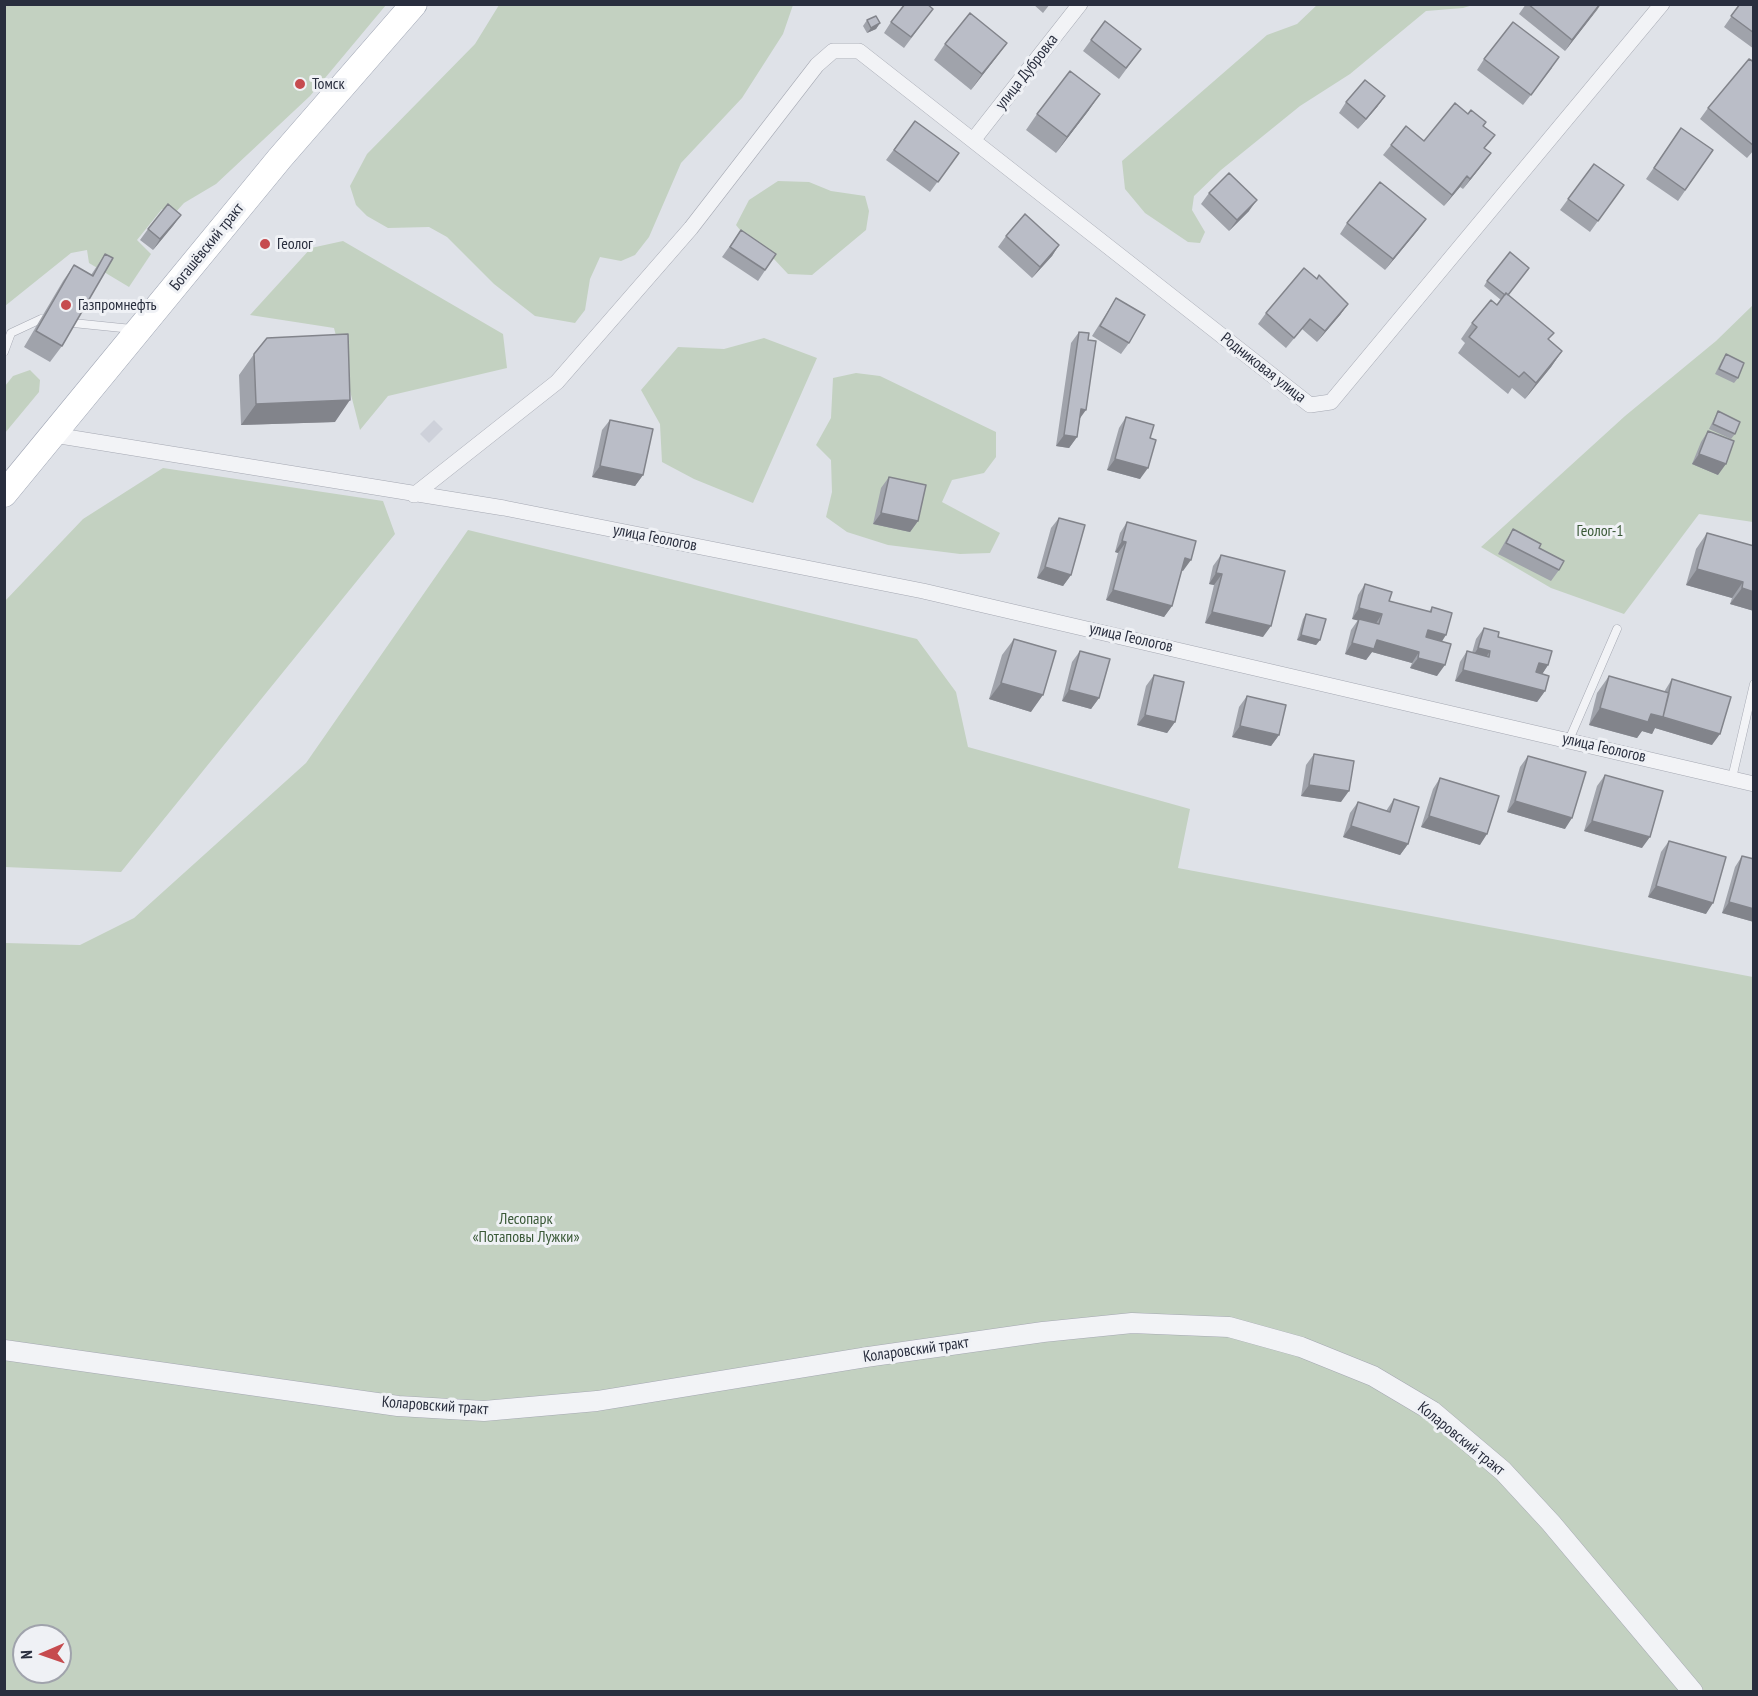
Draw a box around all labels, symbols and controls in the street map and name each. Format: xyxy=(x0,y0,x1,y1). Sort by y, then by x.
street label: улица Дубровка xyxy=(992,30,1062,114)
place label: Томск xyxy=(312,74,345,94)
marker: Томск xyxy=(293,77,307,91)
street label: Богашёвский тракт xyxy=(166,199,248,295)
place label: Геолог xyxy=(277,234,313,254)
marker: Геолог xyxy=(258,237,272,251)
place label: Газпромнефть xyxy=(78,295,157,315)
marker: Газпромнефть xyxy=(59,298,73,312)
street label: Родниковая улица xyxy=(1217,329,1309,407)
street label: улица Геологов xyxy=(611,520,699,556)
park label: Геолог-1 xyxy=(1576,521,1624,541)
street label: улица Геологов xyxy=(1087,619,1175,657)
street label: улица Геологов xyxy=(1560,729,1648,767)
park label: Лесопарк «Потаповы Лужки» xyxy=(472,1209,580,1247)
street label: Коларовский тракт xyxy=(862,1333,970,1367)
street label: Коларовский тракт xyxy=(381,1393,489,1419)
street label: Коларовский тракт xyxy=(1414,1398,1508,1480)
north arrow xyxy=(12,1624,72,1684)
text: N xyxy=(16,1650,36,1659)

